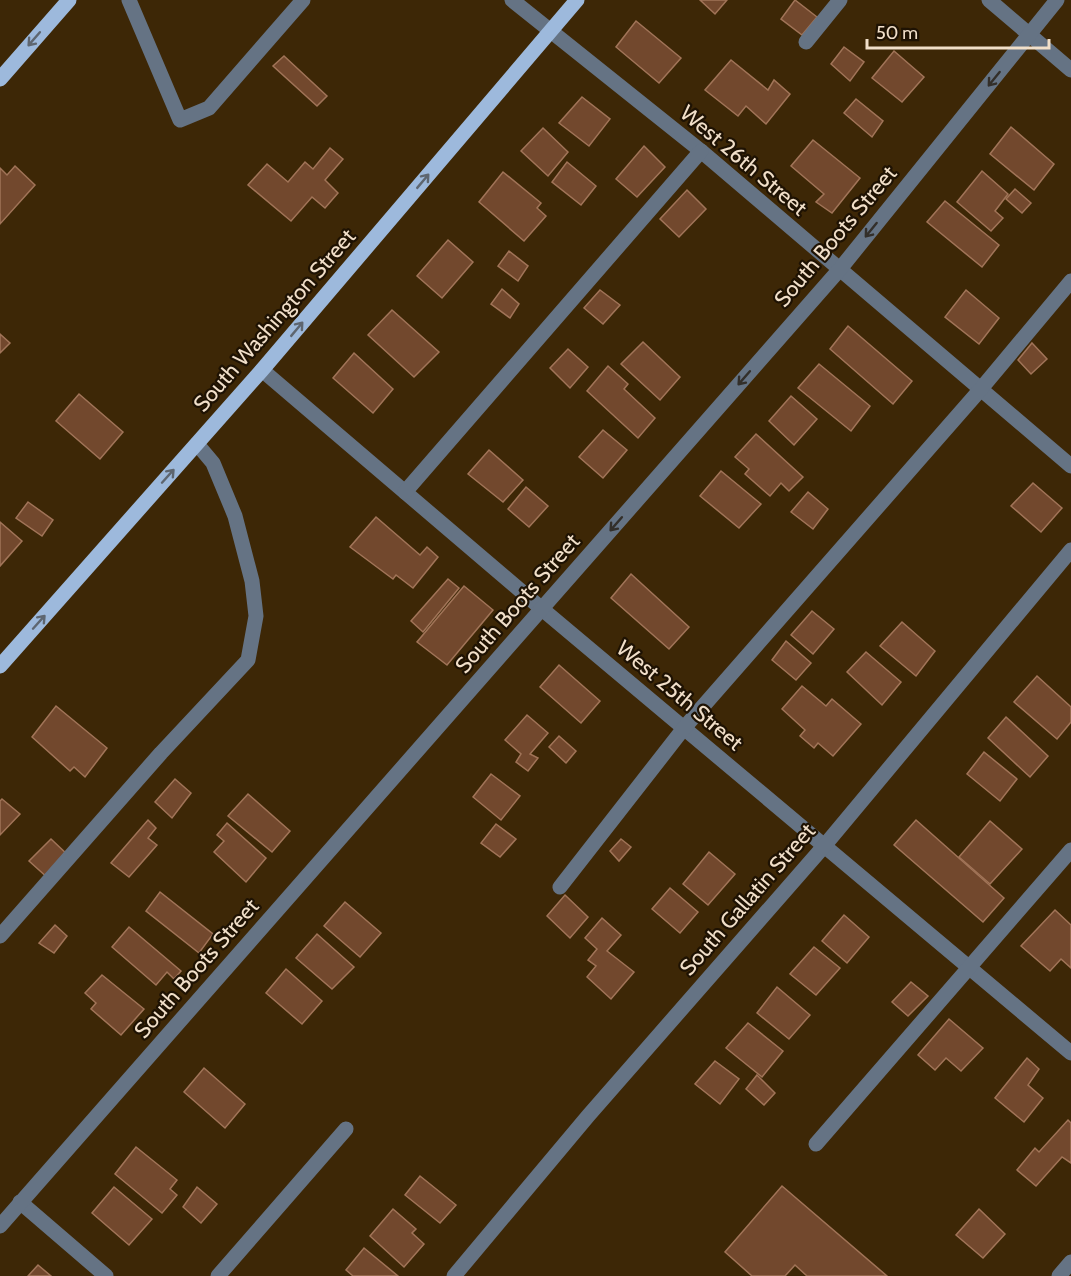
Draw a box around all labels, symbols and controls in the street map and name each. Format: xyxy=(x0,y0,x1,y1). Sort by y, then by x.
scale bar xyxy=(867,12,1048,50)
text: 50 m xyxy=(876,22,918,44)
one-way arrow xyxy=(27,31,41,46)
one-way arrow xyxy=(988,70,1001,86)
street label: West 26th Street xyxy=(675,99,813,222)
street label: South Boots Street xyxy=(768,160,903,312)
one-way arrow xyxy=(416,174,430,189)
one-way arrow xyxy=(865,222,878,238)
street label: South Washington Street xyxy=(188,223,362,417)
one-way arrow xyxy=(290,322,304,337)
one-way arrow xyxy=(737,370,751,385)
one-way arrow xyxy=(161,469,175,484)
one-way arrow xyxy=(609,517,623,532)
street label: South Boots Street xyxy=(449,528,586,679)
one-way arrow xyxy=(32,615,46,630)
street label: West 25th Street xyxy=(611,635,749,757)
street label: South Gallatin Street xyxy=(674,817,821,981)
street label: South Boots Street xyxy=(128,893,265,1044)

